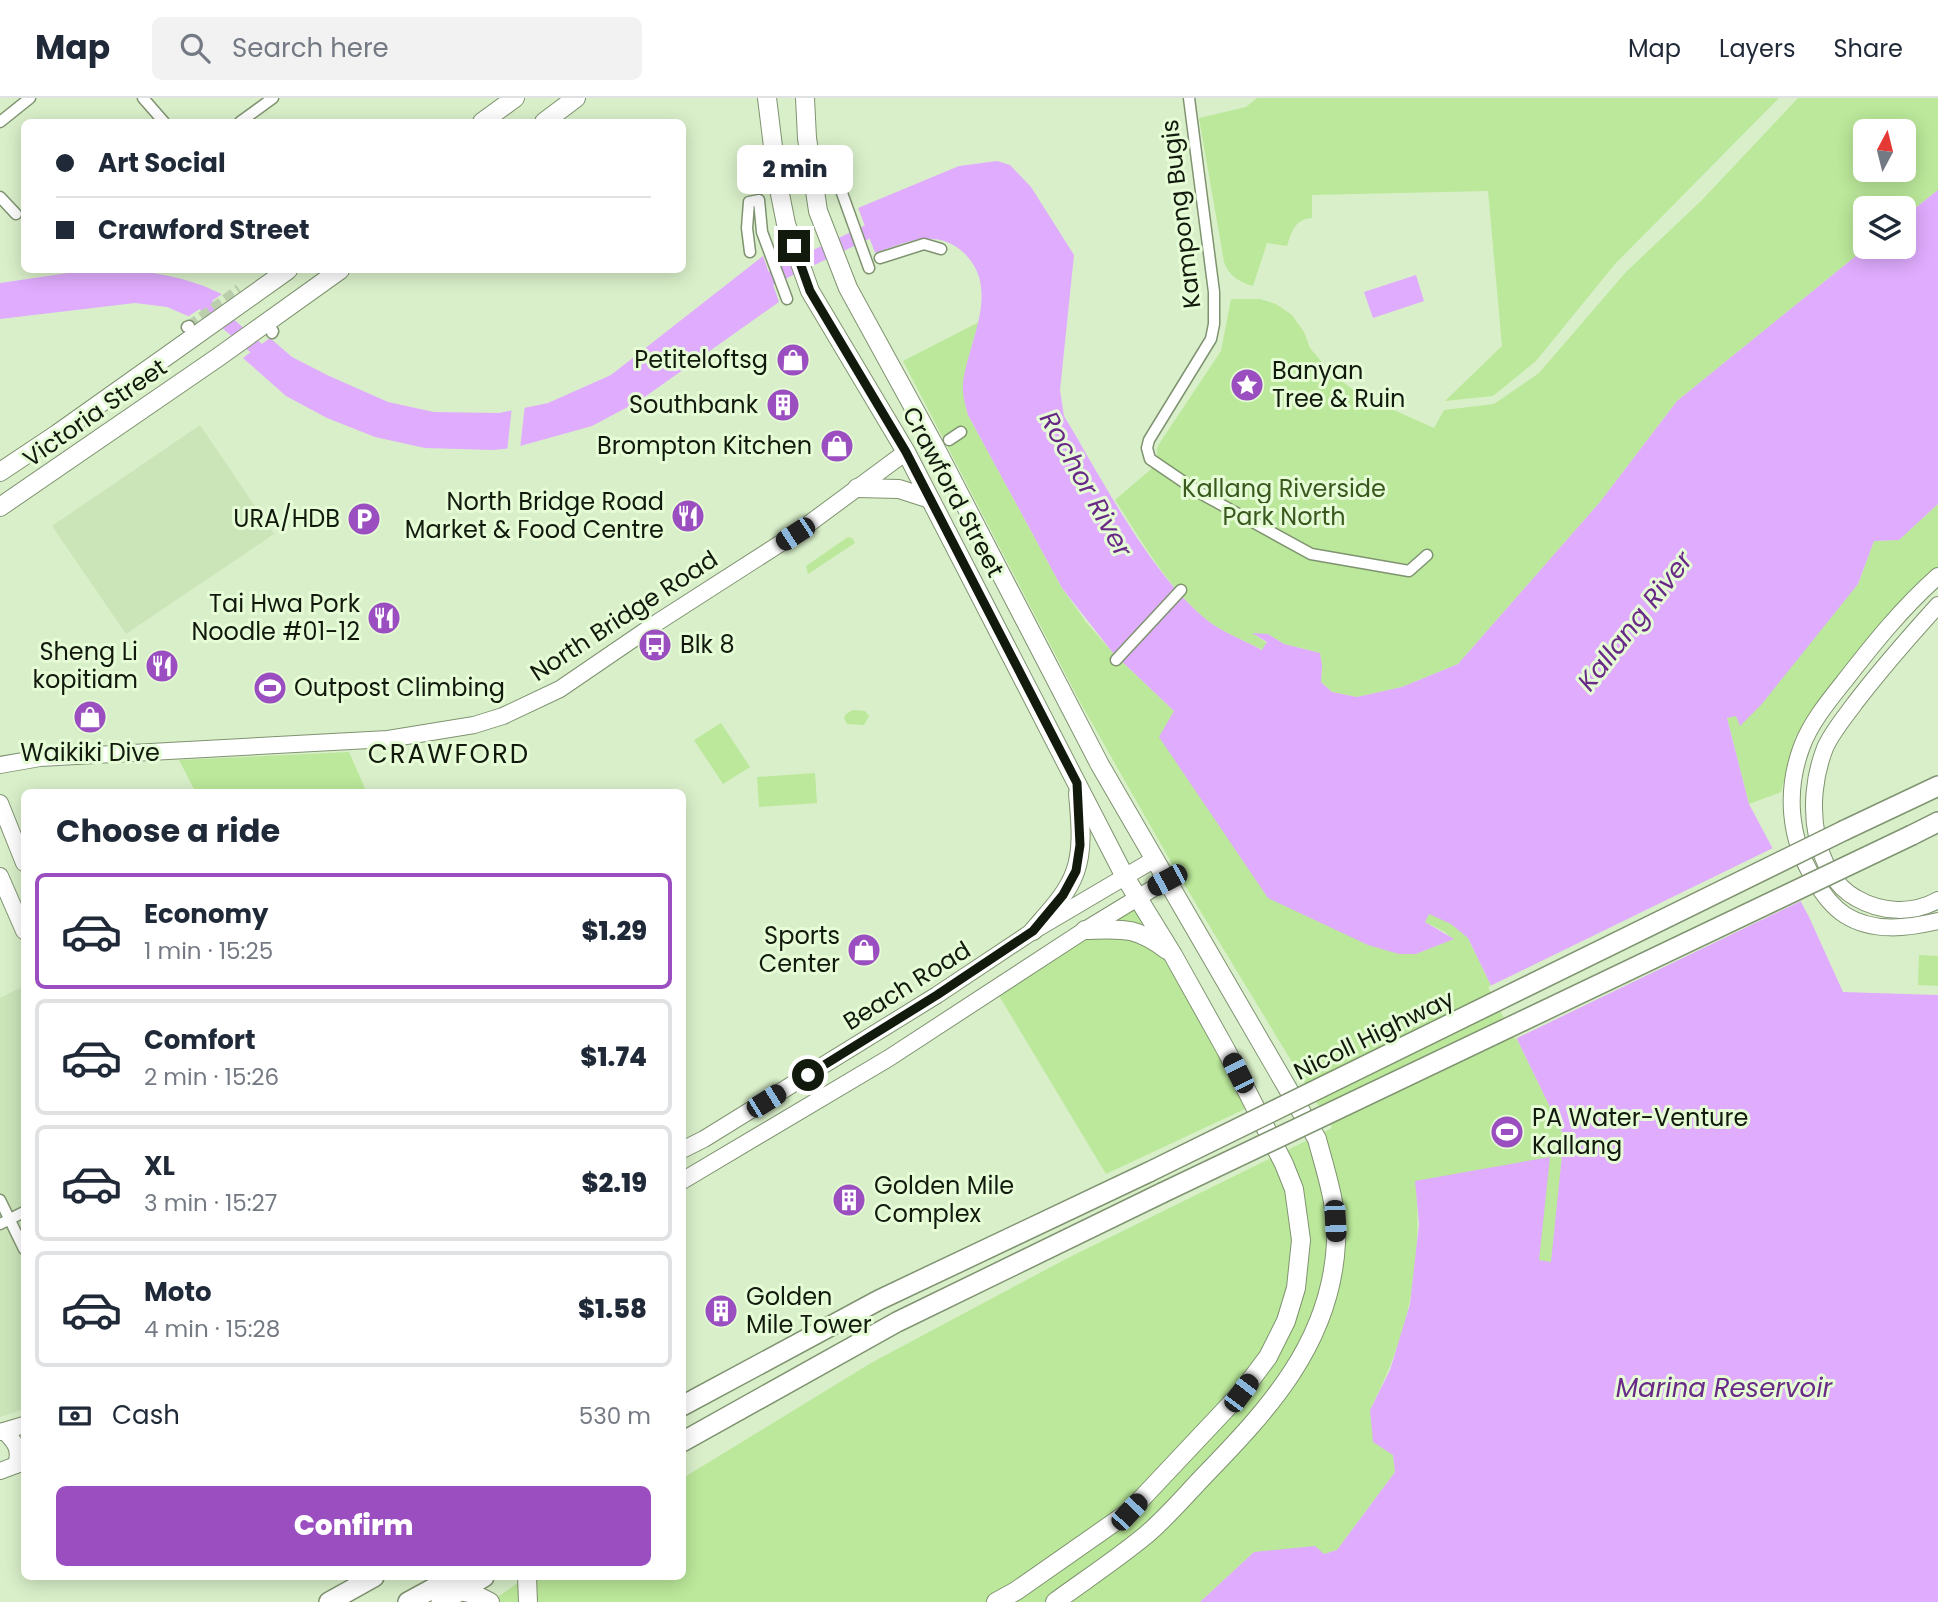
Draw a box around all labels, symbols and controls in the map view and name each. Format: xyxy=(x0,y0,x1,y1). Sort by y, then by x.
search box xyxy=(152,17,642,80)
text: Map xyxy=(35,24,110,71)
icon: search xyxy=(176,29,214,67)
text: Search here xyxy=(232,30,389,66)
text: Map xyxy=(1628,32,1681,65)
text: Layers xyxy=(1719,32,1795,65)
text: Share xyxy=(1833,32,1903,65)
street label: Kampong Bugis xyxy=(1153,118,1208,310)
north arrow xyxy=(1853,119,1916,182)
map controls xyxy=(1853,119,1916,259)
callout: 2 min xyxy=(736,144,852,194)
text: Art Social xyxy=(98,145,226,181)
text: 2 min xyxy=(763,153,827,185)
button: layers xyxy=(1853,196,1916,259)
text: Crawford Street xyxy=(98,212,310,248)
route end xyxy=(778,230,810,262)
shop icon: Petiteloftsg xyxy=(774,341,812,379)
place label: Petiteloftsg xyxy=(634,343,768,376)
street label: Victoria Street xyxy=(16,351,173,474)
place label: Banyan Tree & Ruin xyxy=(1272,354,1405,415)
place icon: Banyan Tree & Ruin xyxy=(1228,366,1266,404)
building icon: Southbank xyxy=(764,386,802,424)
place label: Southbank xyxy=(629,388,759,421)
street label: Crawford Street xyxy=(895,401,1012,583)
water label: Rochor River xyxy=(1031,405,1142,565)
shop icon: Brompton Kitchen xyxy=(818,427,856,465)
place label: Brompton Kitchen xyxy=(597,429,812,462)
park label: Kallang Riverside Park North xyxy=(1182,472,1386,533)
place label: North Bridge Road Market & Food Centre xyxy=(405,485,664,546)
restaurant icon: North Bridge Road Market & Food Centre xyxy=(669,497,707,535)
parking icon: URA/HDB xyxy=(345,500,383,538)
place label: URA/HDB xyxy=(233,502,340,535)
car xyxy=(772,514,819,554)
street label: North Bridge Road xyxy=(524,543,724,689)
water label: Kallang River xyxy=(1569,543,1702,698)
place label: Tai Hwa Pork Noodle #01-12 xyxy=(191,587,361,648)
restaurant icon: Tai Hwa Pork Noodle #01-12 xyxy=(365,599,403,637)
bus stop icon: Blk 8 xyxy=(636,626,674,664)
place label: Blk 8 xyxy=(680,628,735,661)
place label: Sheng Li kopitiam xyxy=(33,635,138,696)
restaurant icon: Sheng Li kopitiam xyxy=(143,647,181,685)
sports icon: Outpost Climbing xyxy=(251,669,289,707)
place label: Outpost Climbing xyxy=(294,671,505,704)
shop icon: Waikiki Dive xyxy=(71,698,109,736)
place label: Waikiki Dive xyxy=(20,736,160,769)
district label: CRAWFORD xyxy=(368,736,530,772)
text: Choose a ride xyxy=(56,808,280,853)
car xyxy=(1144,861,1191,899)
text: Economy xyxy=(144,896,268,932)
icon: car xyxy=(60,900,123,963)
text: $1.29 xyxy=(581,913,647,949)
place label: Sports Center xyxy=(759,919,840,980)
shop icon: Sports Center xyxy=(845,931,883,969)
street label: Beach Road xyxy=(837,933,977,1038)
text: 1 min · 15:25 xyxy=(144,935,273,967)
street label: Nicoll Highway xyxy=(1288,981,1460,1088)
text: Comfort xyxy=(144,1022,256,1058)
icon: car xyxy=(60,1026,123,1089)
text: $1.74 xyxy=(580,1039,647,1075)
car xyxy=(1220,1050,1257,1096)
route start xyxy=(792,1059,824,1091)
text: 2 min · 15:26 xyxy=(144,1061,279,1093)
car xyxy=(743,1081,790,1121)
place label: PA Water-Venture Kallang xyxy=(1532,1101,1748,1162)
sports icon: PA Water-Venture Kallang xyxy=(1488,1113,1526,1151)
text: XL xyxy=(144,1148,175,1184)
icon: car xyxy=(60,1152,123,1215)
text: $2.19 xyxy=(581,1165,647,1201)
place label: Golden Mile Complex xyxy=(874,1169,1014,1230)
building icon: Golden Mile Complex xyxy=(830,1181,868,1219)
text: 3 min · 15:27 xyxy=(144,1187,277,1219)
car xyxy=(1324,1199,1347,1243)
text: Moto xyxy=(144,1274,212,1310)
icon: car xyxy=(60,1278,123,1341)
place label: Golden Mile Tower xyxy=(746,1280,872,1341)
text: $1.58 xyxy=(578,1291,647,1327)
building icon: Golden Mile Tower xyxy=(702,1292,740,1330)
text: 4 min · 15:28 xyxy=(144,1313,280,1345)
car xyxy=(1220,1370,1263,1416)
water label: Marina Reservoir xyxy=(1616,1370,1834,1406)
icon: cash xyxy=(56,1397,94,1435)
text: Cash xyxy=(112,1397,180,1433)
text: 530 m xyxy=(579,1400,651,1432)
button: Confirm xyxy=(56,1486,651,1566)
car xyxy=(1107,1489,1152,1535)

